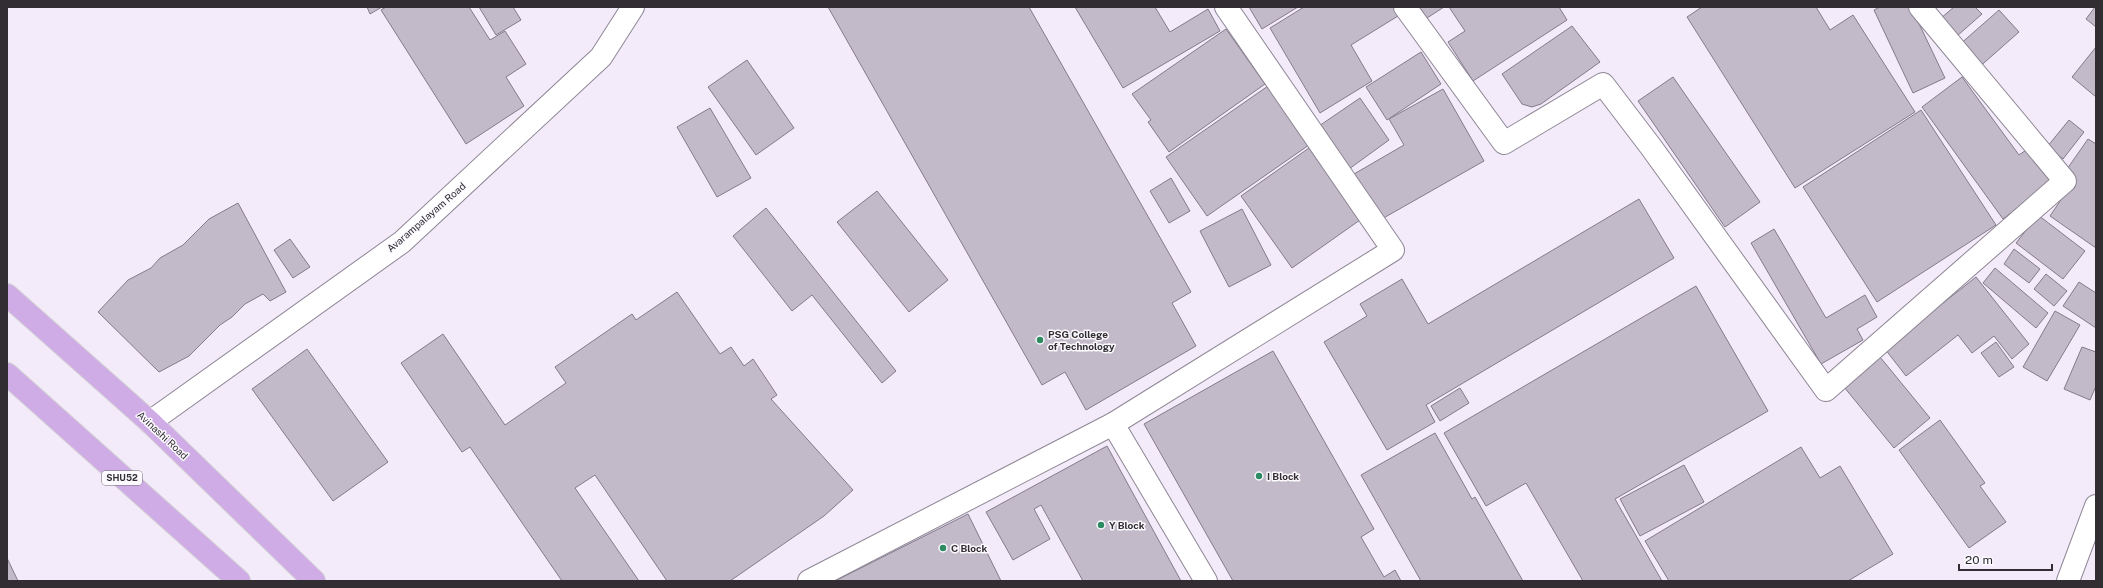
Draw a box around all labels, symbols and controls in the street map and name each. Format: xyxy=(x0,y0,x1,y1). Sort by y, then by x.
street label: Avarampalayam Road xyxy=(384,180,468,254)
place label: PSG College of Technology xyxy=(1048,328,1115,352)
marker: PSG College of Technology xyxy=(1035,335,1045,345)
street label: Avinashi Road xyxy=(135,409,191,461)
place label: I Block xyxy=(1267,470,1299,482)
road number: SHU52 xyxy=(102,471,142,485)
marker: I Block xyxy=(1254,471,1264,481)
place label: Y Block xyxy=(1109,519,1145,531)
marker: Y Block xyxy=(1096,520,1106,530)
place label: C Block xyxy=(951,542,987,554)
marker: C Block xyxy=(938,543,948,553)
scale bar xyxy=(1959,546,2052,572)
text: 20 m xyxy=(1965,553,1993,567)

